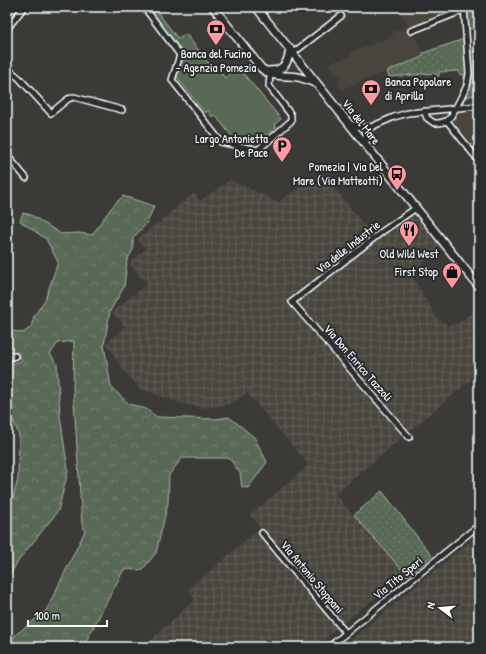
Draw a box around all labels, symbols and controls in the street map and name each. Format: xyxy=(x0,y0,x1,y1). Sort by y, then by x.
bank icon: Banca del Fucino - Agenzia Pomezia xyxy=(205,18,227,46)
place label: Banca del Fucino - Agenzia Pomezia xyxy=(176,45,256,76)
place label: Banca Popolare di Aprilla xyxy=(385,73,451,104)
bank icon: Banca Popolare di Aprilla xyxy=(360,78,382,106)
street label: Via del Mare xyxy=(338,95,385,148)
place label: Largo Antonietta De Pace xyxy=(195,130,268,161)
parking icon: Largo Antonietta De Pace xyxy=(271,135,293,163)
place label: Pomezia | Via Del Mare (Via Matteotti) xyxy=(293,158,384,189)
bus stop icon: Pomezia | Via Del Mare (Via Matteotti) xyxy=(386,163,408,191)
street label: Via delle Industrie xyxy=(312,216,384,277)
restaurant icon: Old Wild West xyxy=(398,219,420,247)
place label: Old Wild West xyxy=(380,245,439,262)
shop icon: First Stop xyxy=(441,261,463,289)
place label: First Stop xyxy=(394,263,438,280)
street label: Via Don Enrico Tazzoli xyxy=(320,320,397,405)
street label: Via Antonio Stoppani xyxy=(277,537,348,617)
street label: Via Tito Speri xyxy=(369,552,426,603)
north arrow xyxy=(420,588,460,628)
text: N xyxy=(423,600,438,610)
scale bar xyxy=(28,602,107,628)
text: 100 m xyxy=(34,607,60,624)

